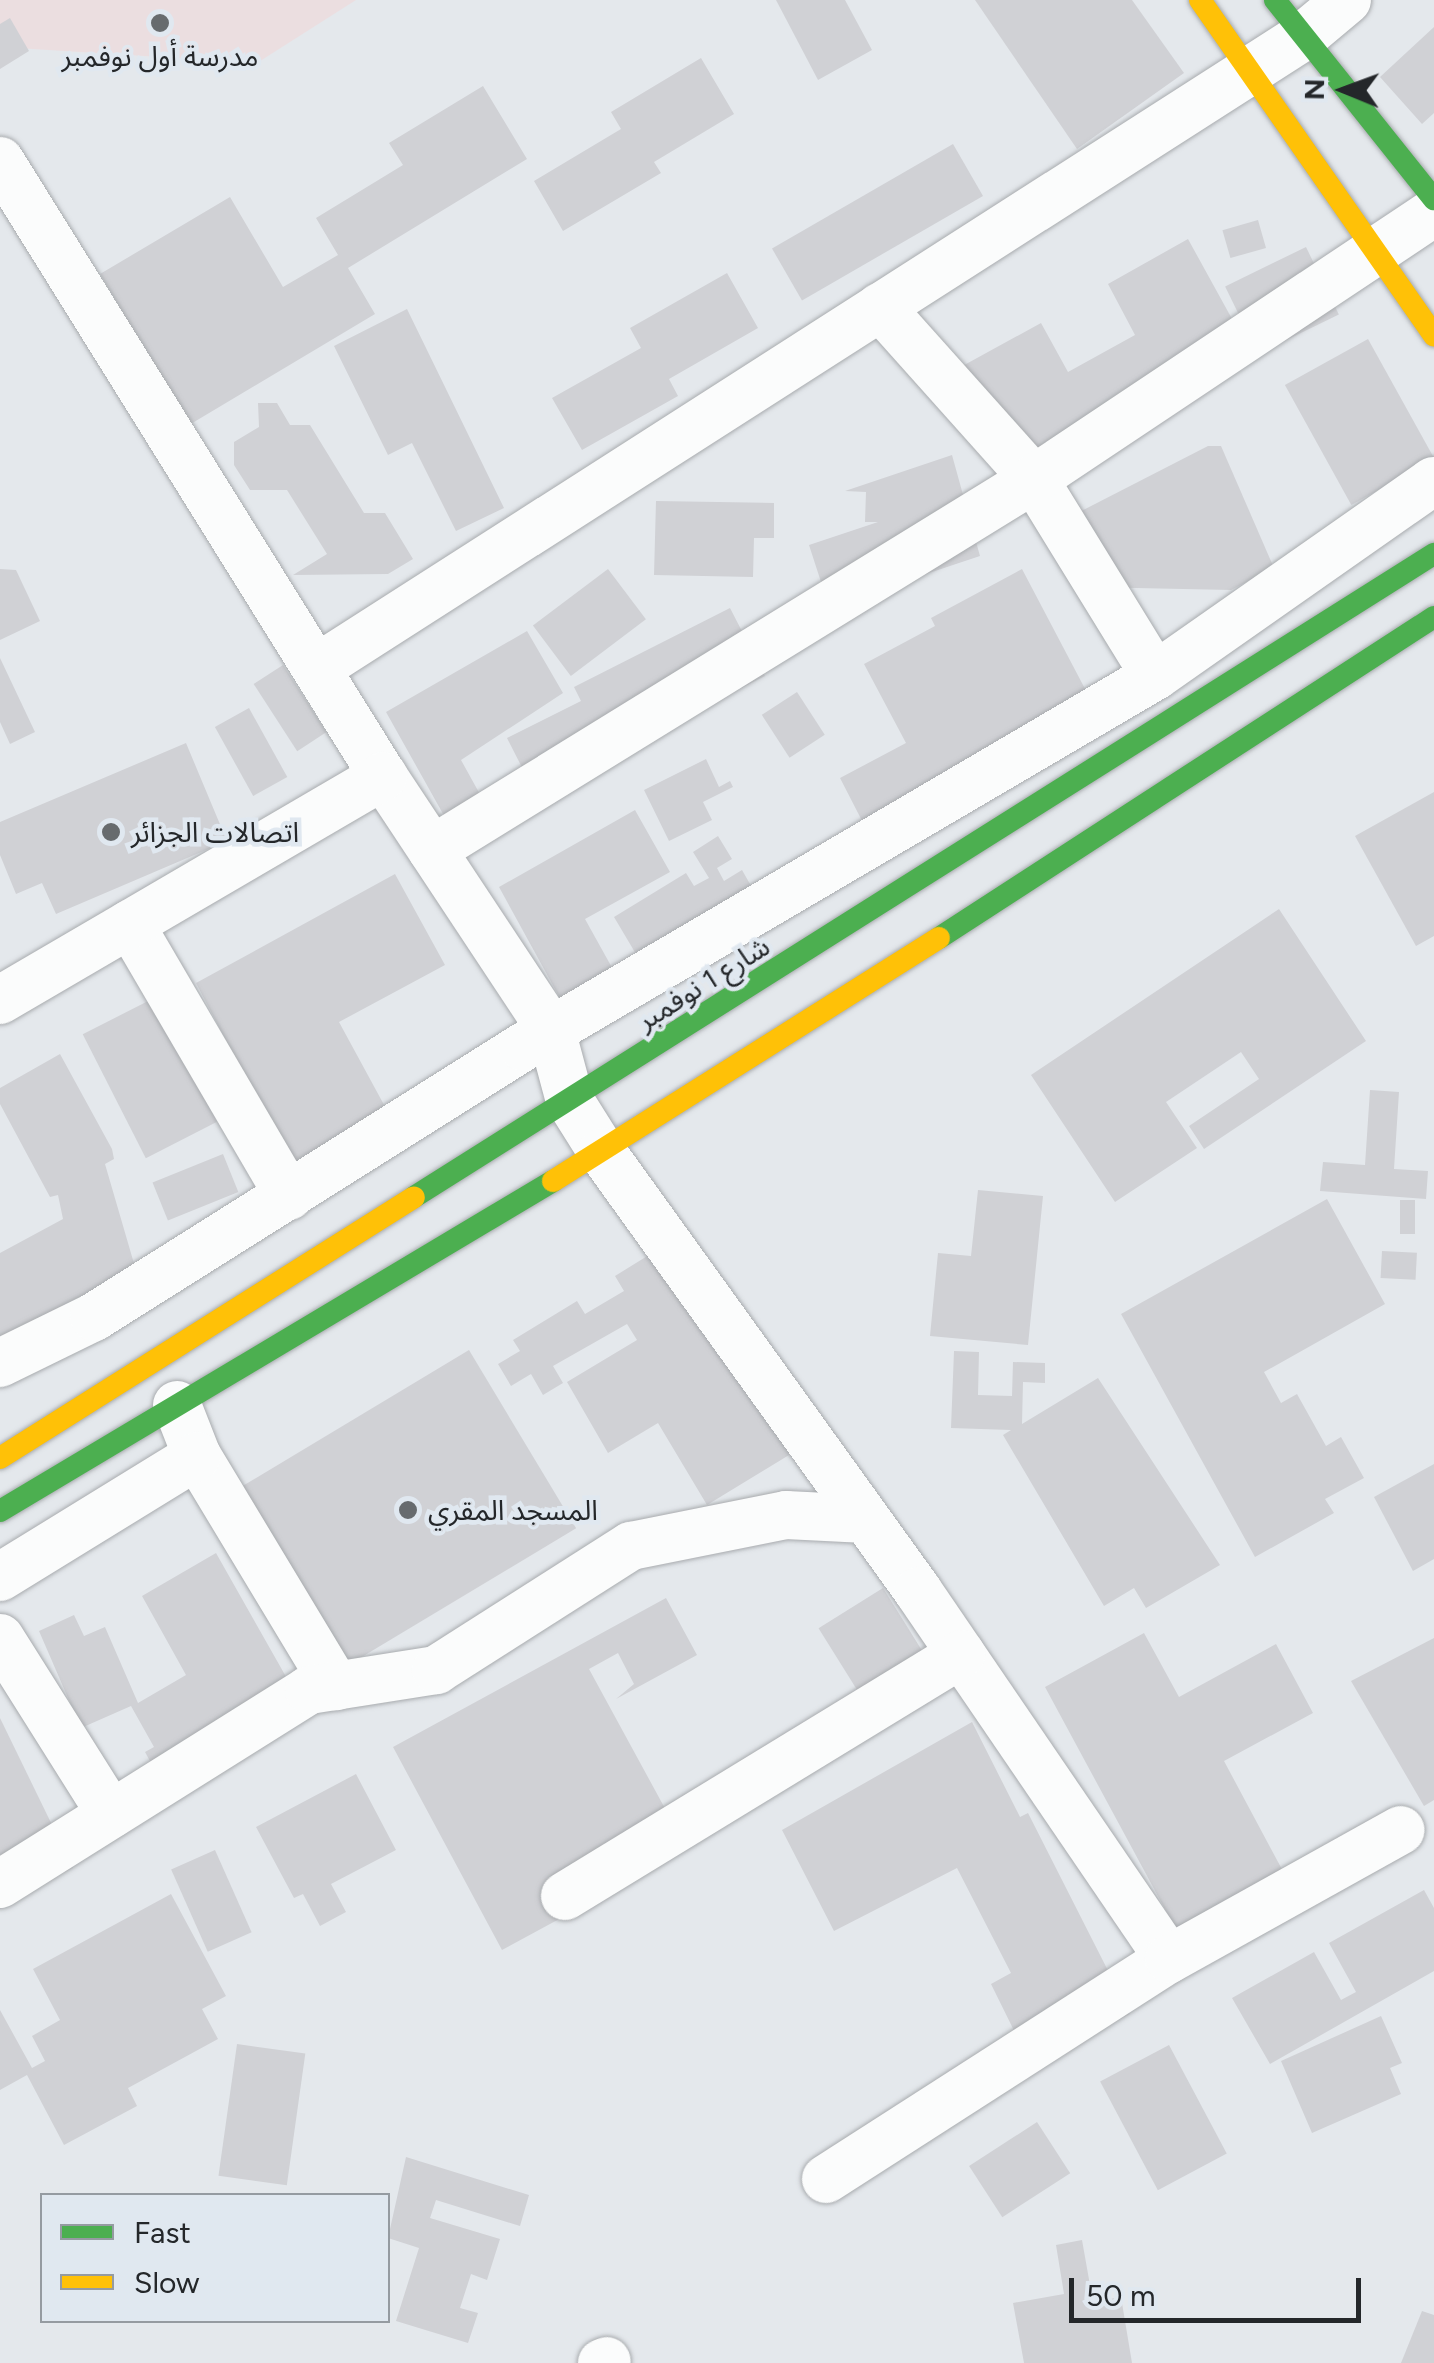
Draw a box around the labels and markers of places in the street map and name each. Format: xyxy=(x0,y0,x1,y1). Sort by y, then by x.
marker: مدرسة أول نوفمبر xyxy=(149,12,171,34)
place label: مدرسة أول نوفمبر xyxy=(61,39,259,73)
place label: اتصالات الجزائر xyxy=(131,815,299,849)
marker: اتصالات الجزائر xyxy=(100,821,122,843)
place label: المسجد المقري xyxy=(428,1493,598,1527)
marker: المسجد المقري xyxy=(397,1499,419,1521)

